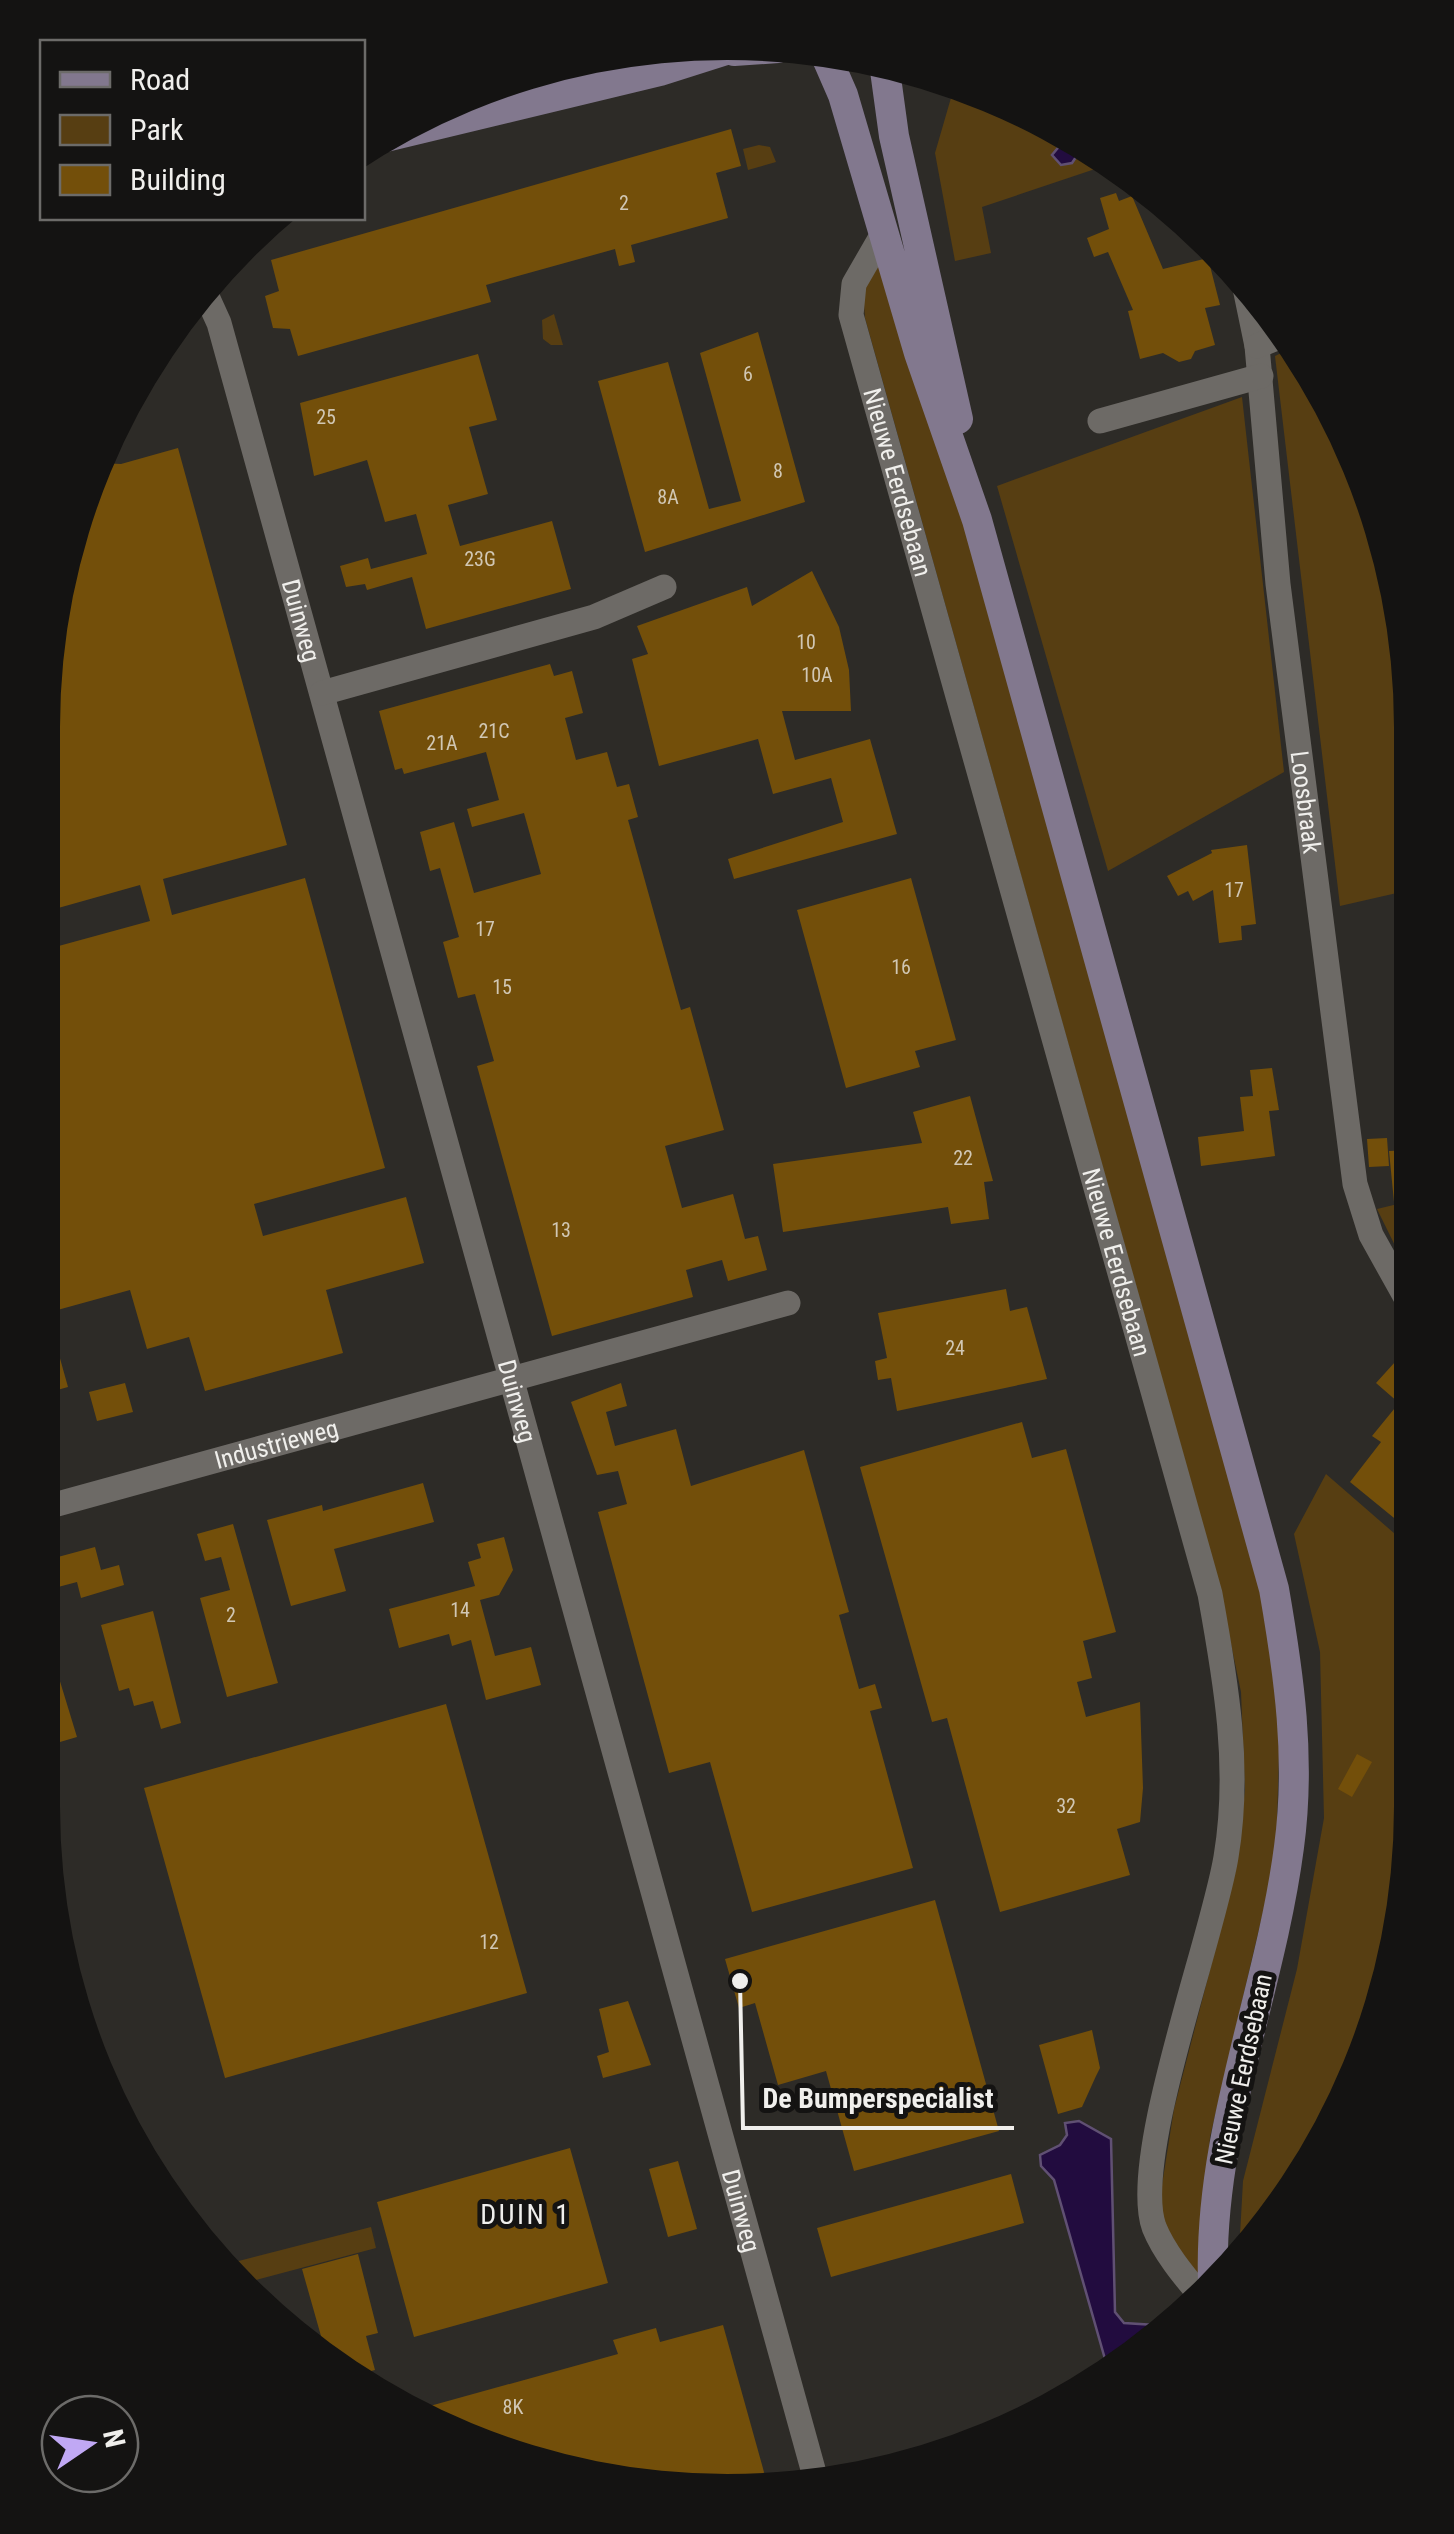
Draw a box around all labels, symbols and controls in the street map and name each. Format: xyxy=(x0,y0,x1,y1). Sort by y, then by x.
legend xyxy=(40,40,365,220)
text: Road xyxy=(130,62,190,97)
text: Park xyxy=(130,112,184,147)
text: Building xyxy=(130,162,226,197)
house number: 2 xyxy=(619,191,629,215)
house number: 6 xyxy=(743,362,753,386)
street label: Nieuwe Eerdsebaan xyxy=(857,385,938,580)
house number: 25 xyxy=(316,405,336,429)
house number: 8 xyxy=(773,459,783,483)
house number: 8A xyxy=(657,485,679,509)
house number: 23G xyxy=(464,547,496,571)
street label: Duinweg xyxy=(276,576,326,665)
house number: 10 xyxy=(796,630,816,654)
house number: 10A xyxy=(801,663,833,687)
house number: 21C xyxy=(478,719,510,743)
house number: 21A xyxy=(426,731,458,755)
street label: Loosbraak xyxy=(1285,749,1327,856)
house number: 17 xyxy=(1224,878,1244,902)
house number: 17 xyxy=(475,917,495,941)
house number: 16 xyxy=(891,955,911,979)
house number: 15 xyxy=(492,975,512,999)
house number: 22 xyxy=(953,1146,973,1170)
street label: Nieuwe Eerdsebaan xyxy=(1076,1165,1157,1360)
house number: 13 xyxy=(551,1218,571,1242)
house number: 24 xyxy=(945,1336,965,1360)
street label: Duinweg xyxy=(492,1357,542,1446)
street label: Industrieweg xyxy=(211,1413,342,1475)
house number: 14 xyxy=(450,1598,470,1622)
house number: 2 xyxy=(226,1603,236,1627)
house number: 32 xyxy=(1056,1794,1076,1818)
house number: 12 xyxy=(479,1930,499,1954)
street label: Nieuwe Eerdsebaan xyxy=(1209,1971,1278,2167)
callout: De Bumperspecialist xyxy=(743,2070,1014,2128)
text: De Bumperspecialist xyxy=(763,2082,993,2115)
street label: Duinweg xyxy=(716,2166,766,2256)
district label: DUIN 1 xyxy=(480,2198,572,2231)
north arrow xyxy=(40,2394,140,2494)
house number: 8K xyxy=(503,2395,523,2419)
text: N xyxy=(96,2426,132,2451)

